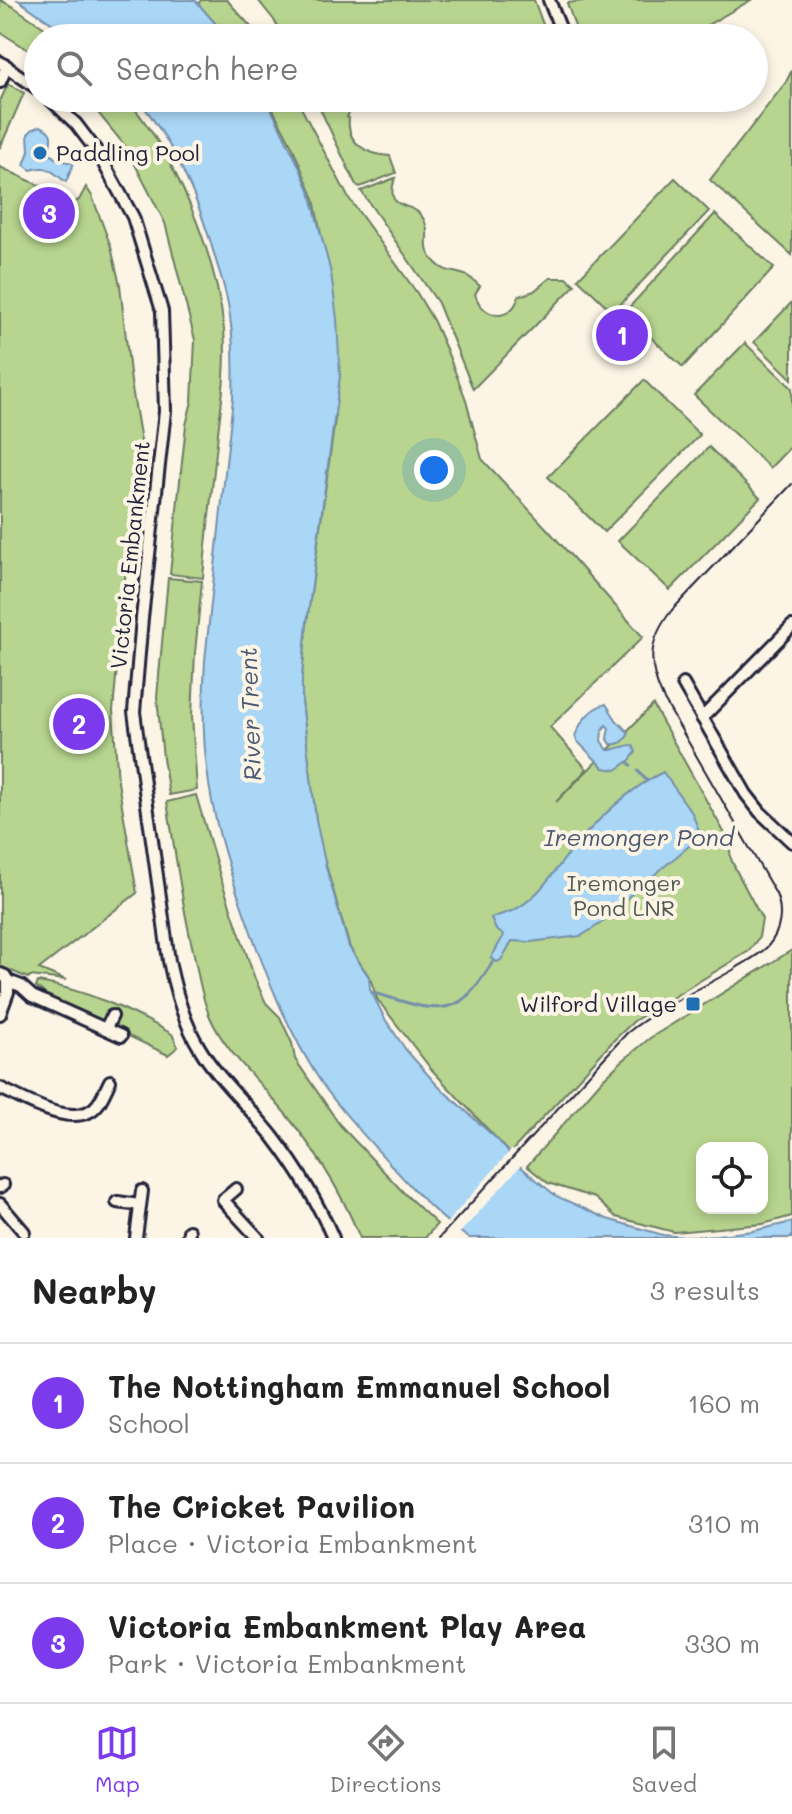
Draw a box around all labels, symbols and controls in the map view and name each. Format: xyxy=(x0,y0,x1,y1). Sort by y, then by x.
search box xyxy=(24,24,768,112)
icon: search xyxy=(52,46,96,90)
text: Search here xyxy=(116,48,299,88)
place label: Paddling Pool xyxy=(56,138,200,167)
marker: Paddling Pool xyxy=(31,144,49,162)
pin: 3 xyxy=(23,183,75,243)
pin: 1 xyxy=(596,305,648,365)
street label: Victoria Embankment xyxy=(103,439,156,671)
your location xyxy=(414,450,454,490)
water label: River Trent xyxy=(232,646,267,782)
pin: 2 xyxy=(53,694,105,754)
water label: Iremonger Pond xyxy=(544,821,736,852)
park label: Iremonger Pond LNR xyxy=(567,868,681,922)
place label: Wilford Village xyxy=(520,989,677,1018)
marker: Wilford Village xyxy=(684,995,702,1013)
map controls xyxy=(696,1142,768,1214)
button: locate xyxy=(696,1142,768,1214)
text: Nearby xyxy=(32,1268,157,1313)
text: 3 results xyxy=(650,1273,760,1307)
text: The Nottingham Emmanuel School xyxy=(108,1366,610,1406)
text: 1 xyxy=(52,1386,64,1420)
text: 160 m xyxy=(688,1386,760,1420)
text: School xyxy=(108,1406,190,1440)
text: The Cricket Pavilion xyxy=(108,1486,415,1526)
text: 2 xyxy=(51,1506,65,1540)
text: 310 m xyxy=(688,1506,760,1540)
text: Place · Victoria Embankment xyxy=(108,1526,478,1560)
text: Victoria Embankment Play Area xyxy=(108,1606,586,1646)
text: 3 xyxy=(50,1626,66,1660)
text: 330 m xyxy=(684,1626,760,1660)
text: Park · Victoria Embankment xyxy=(108,1646,467,1680)
tab: Map xyxy=(95,1721,140,1798)
tab: Directions xyxy=(330,1721,442,1798)
tab: Saved xyxy=(632,1721,697,1798)

